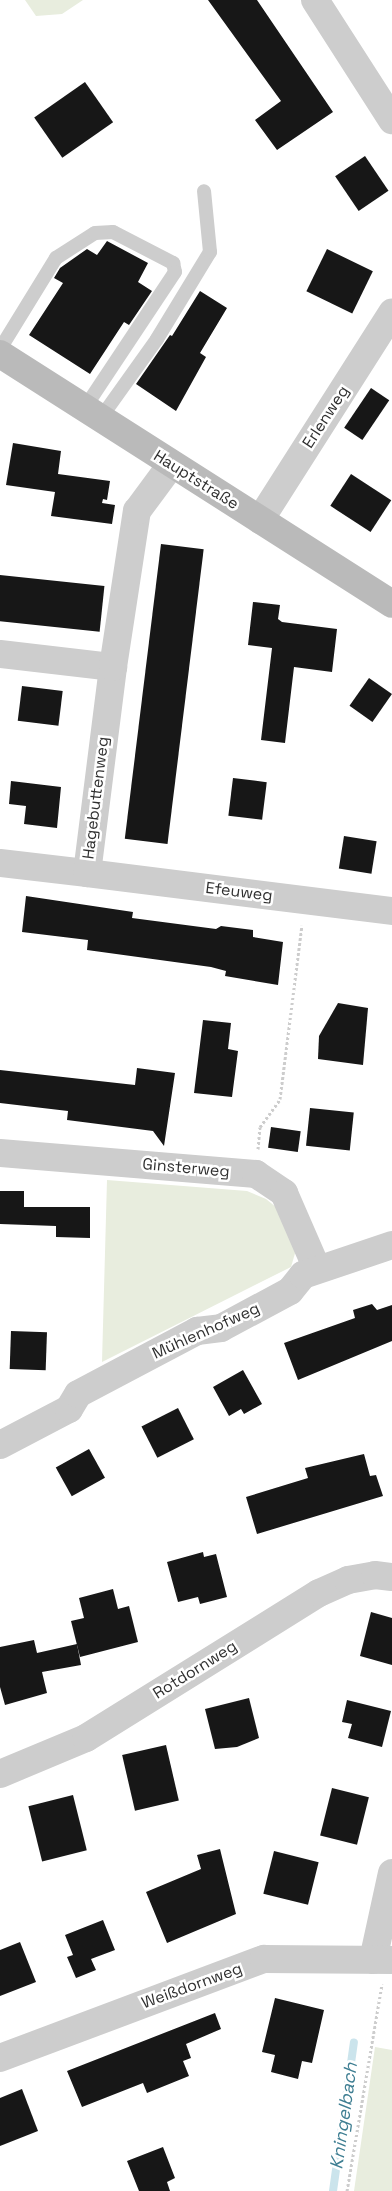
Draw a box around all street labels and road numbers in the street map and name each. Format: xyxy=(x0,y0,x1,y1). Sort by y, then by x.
street label: Erlenweg xyxy=(299,382,353,452)
street label: Hauptstraße xyxy=(150,446,242,514)
street label: Hagebuttenweg xyxy=(79,736,113,860)
street label: Efeuweg xyxy=(204,878,274,906)
street label: Ginsterweg xyxy=(142,1155,230,1181)
street label: Mühlenhofweg xyxy=(149,1299,263,1363)
street label: Rotdornweg xyxy=(150,1637,240,1703)
street label: Weißdornweg xyxy=(139,1959,245,2013)

